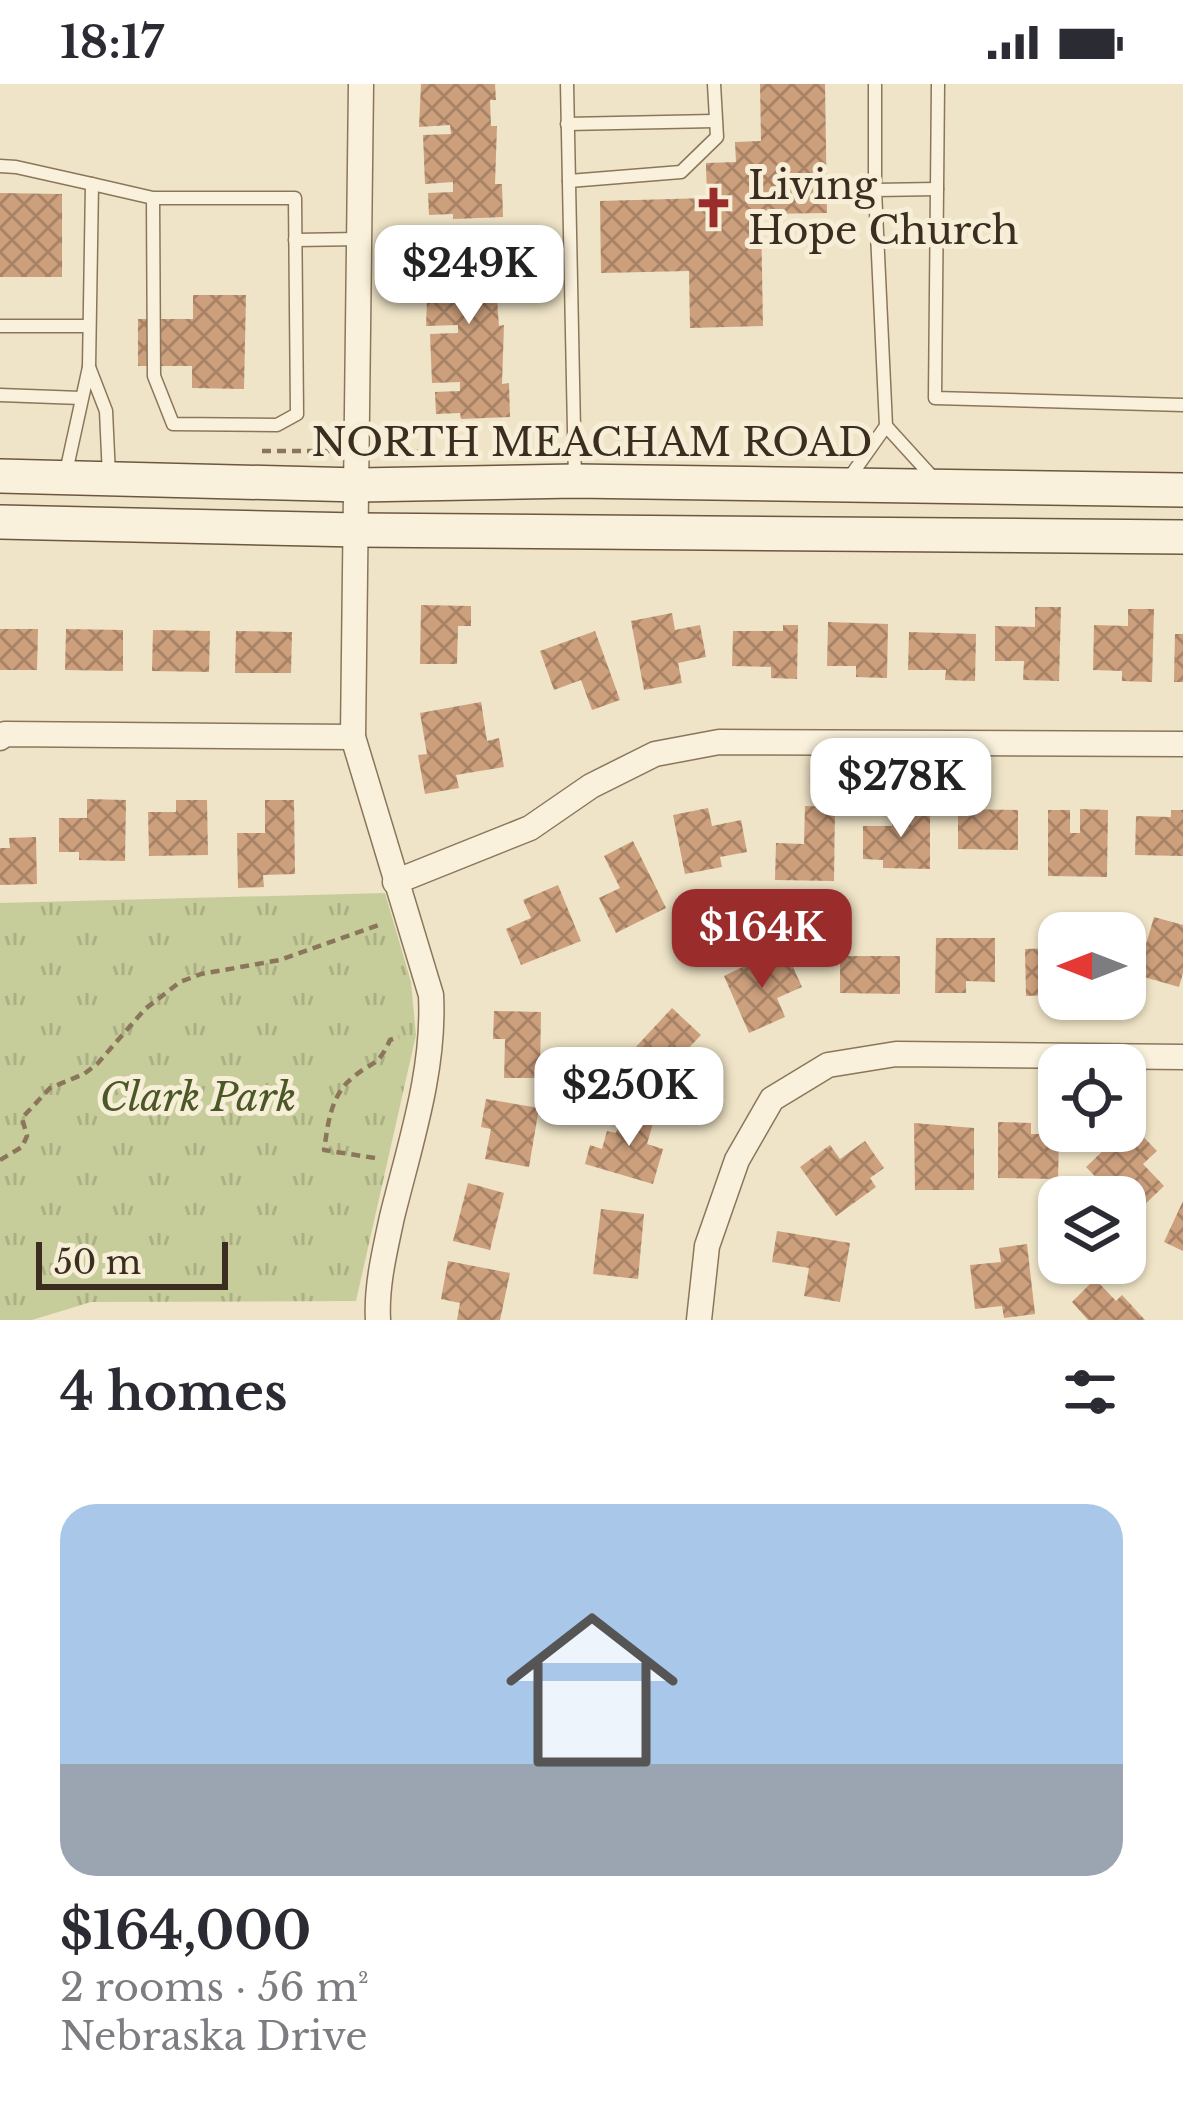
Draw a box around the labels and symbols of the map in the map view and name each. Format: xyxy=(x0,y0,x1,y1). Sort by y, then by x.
place label: Living Hope Church xyxy=(748,161,1019,255)
church icon: Living Hope Church xyxy=(691,184,737,230)
pin: $249K xyxy=(385,225,553,327)
street label: NORTH MEACHAM ROAD xyxy=(311,418,873,467)
pin: $278K xyxy=(817,738,985,840)
pin: $164K xyxy=(678,889,846,991)
north arrow xyxy=(1038,912,1146,1020)
pin: $250K xyxy=(545,1047,713,1149)
park label: Clark Park xyxy=(100,1073,296,1122)
scale bar xyxy=(36,1236,228,1289)

